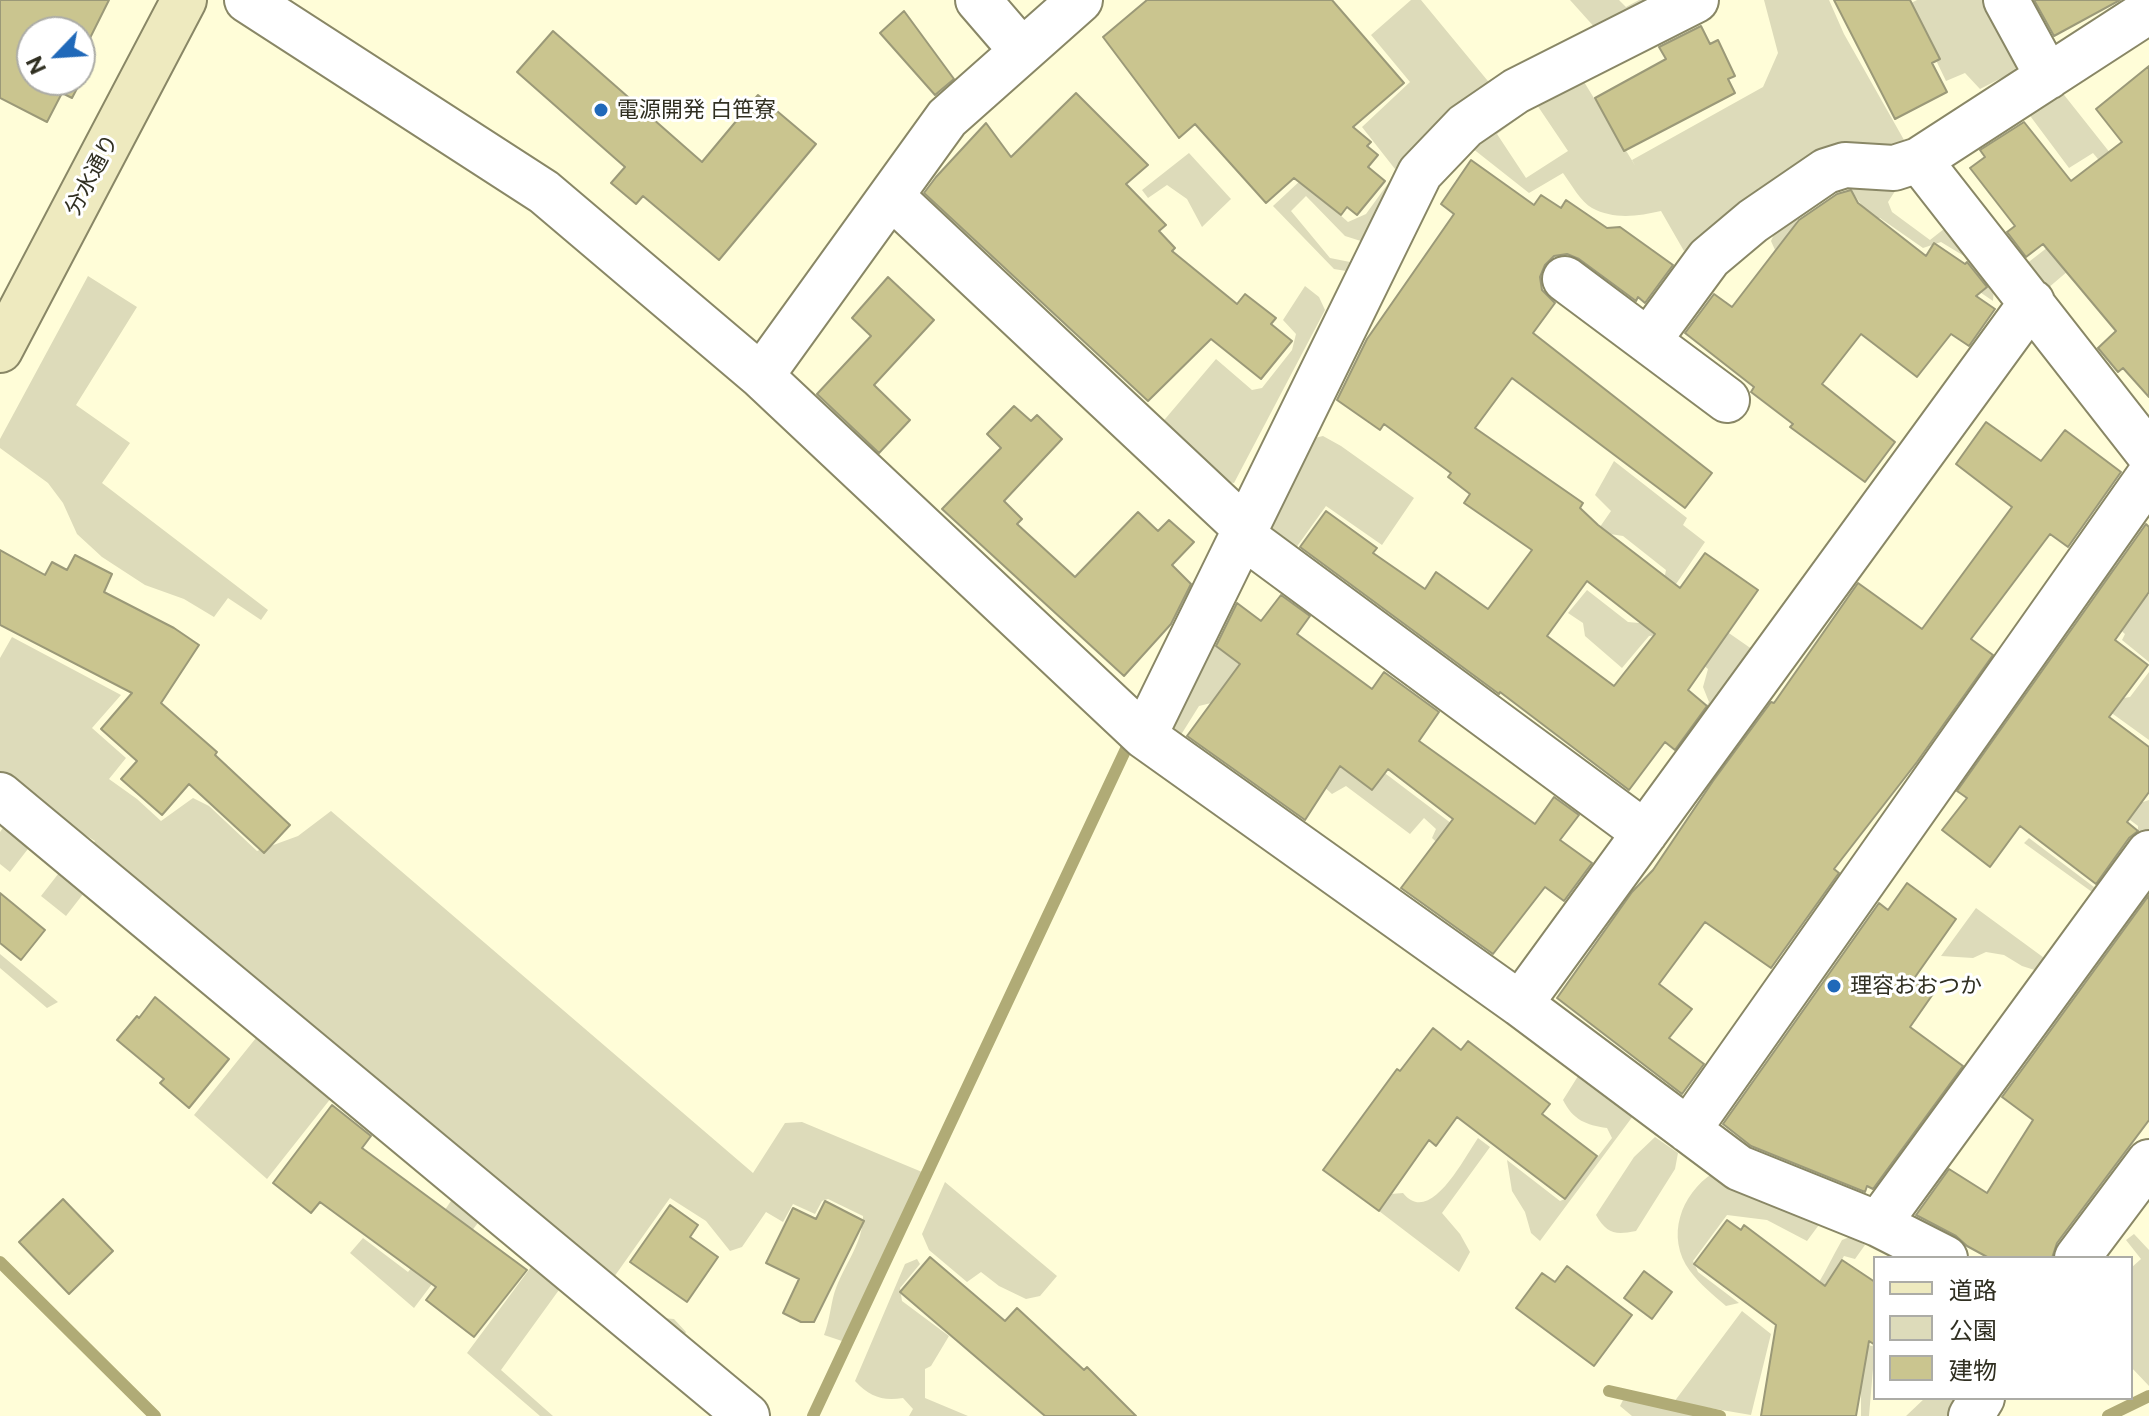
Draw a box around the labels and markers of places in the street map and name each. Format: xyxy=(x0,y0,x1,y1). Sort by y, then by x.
place label: 電源開発 白笹寮 xyxy=(617,97,776,123)
marker: 電源開発 白笹寮 xyxy=(592,101,610,119)
place label: 理容おおつか xyxy=(1850,973,1982,999)
marker: 理容おおつか xyxy=(1825,977,1843,995)

